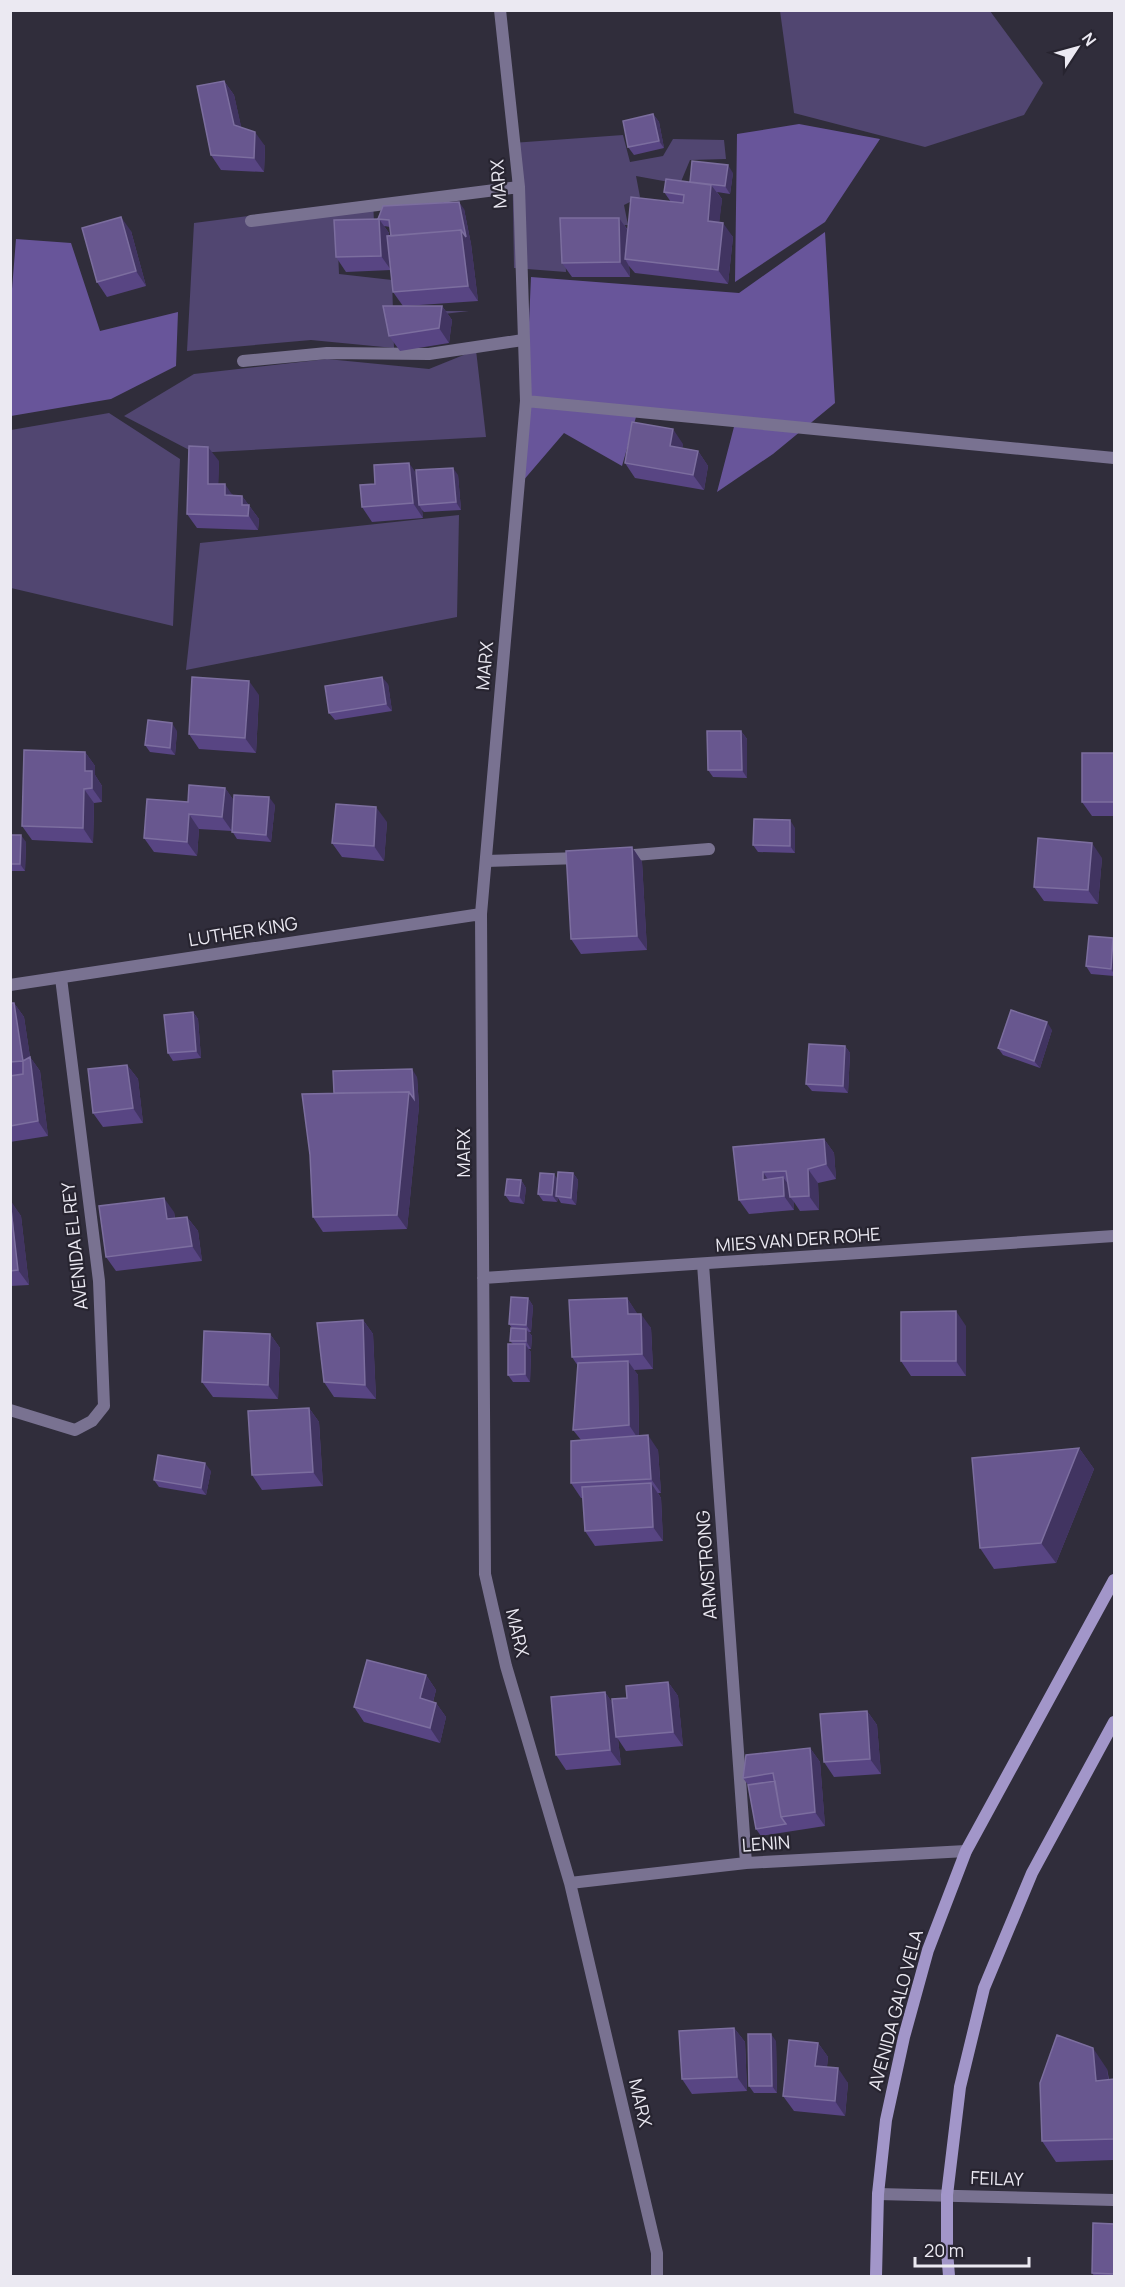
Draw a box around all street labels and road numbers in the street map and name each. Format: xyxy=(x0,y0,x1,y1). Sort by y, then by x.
street label: MARX xyxy=(484,159,512,209)
street label: MARX xyxy=(470,640,498,691)
street label: LUTHER KING xyxy=(187,911,299,951)
street label: MARX xyxy=(451,1129,475,1177)
street label: AVENIDA EL REY xyxy=(55,1180,93,1311)
street label: MIES VAN DER ROHE xyxy=(715,1221,881,1257)
street label: ARMSTRONG xyxy=(690,1510,722,1620)
street label: MARX xyxy=(501,1606,535,1659)
street label: LENIN xyxy=(741,1829,791,1857)
street label: AVENIDA GALO VELA xyxy=(862,1926,928,2093)
street label: MARX xyxy=(624,2076,658,2129)
street label: FEILAY xyxy=(970,2165,1025,2191)

